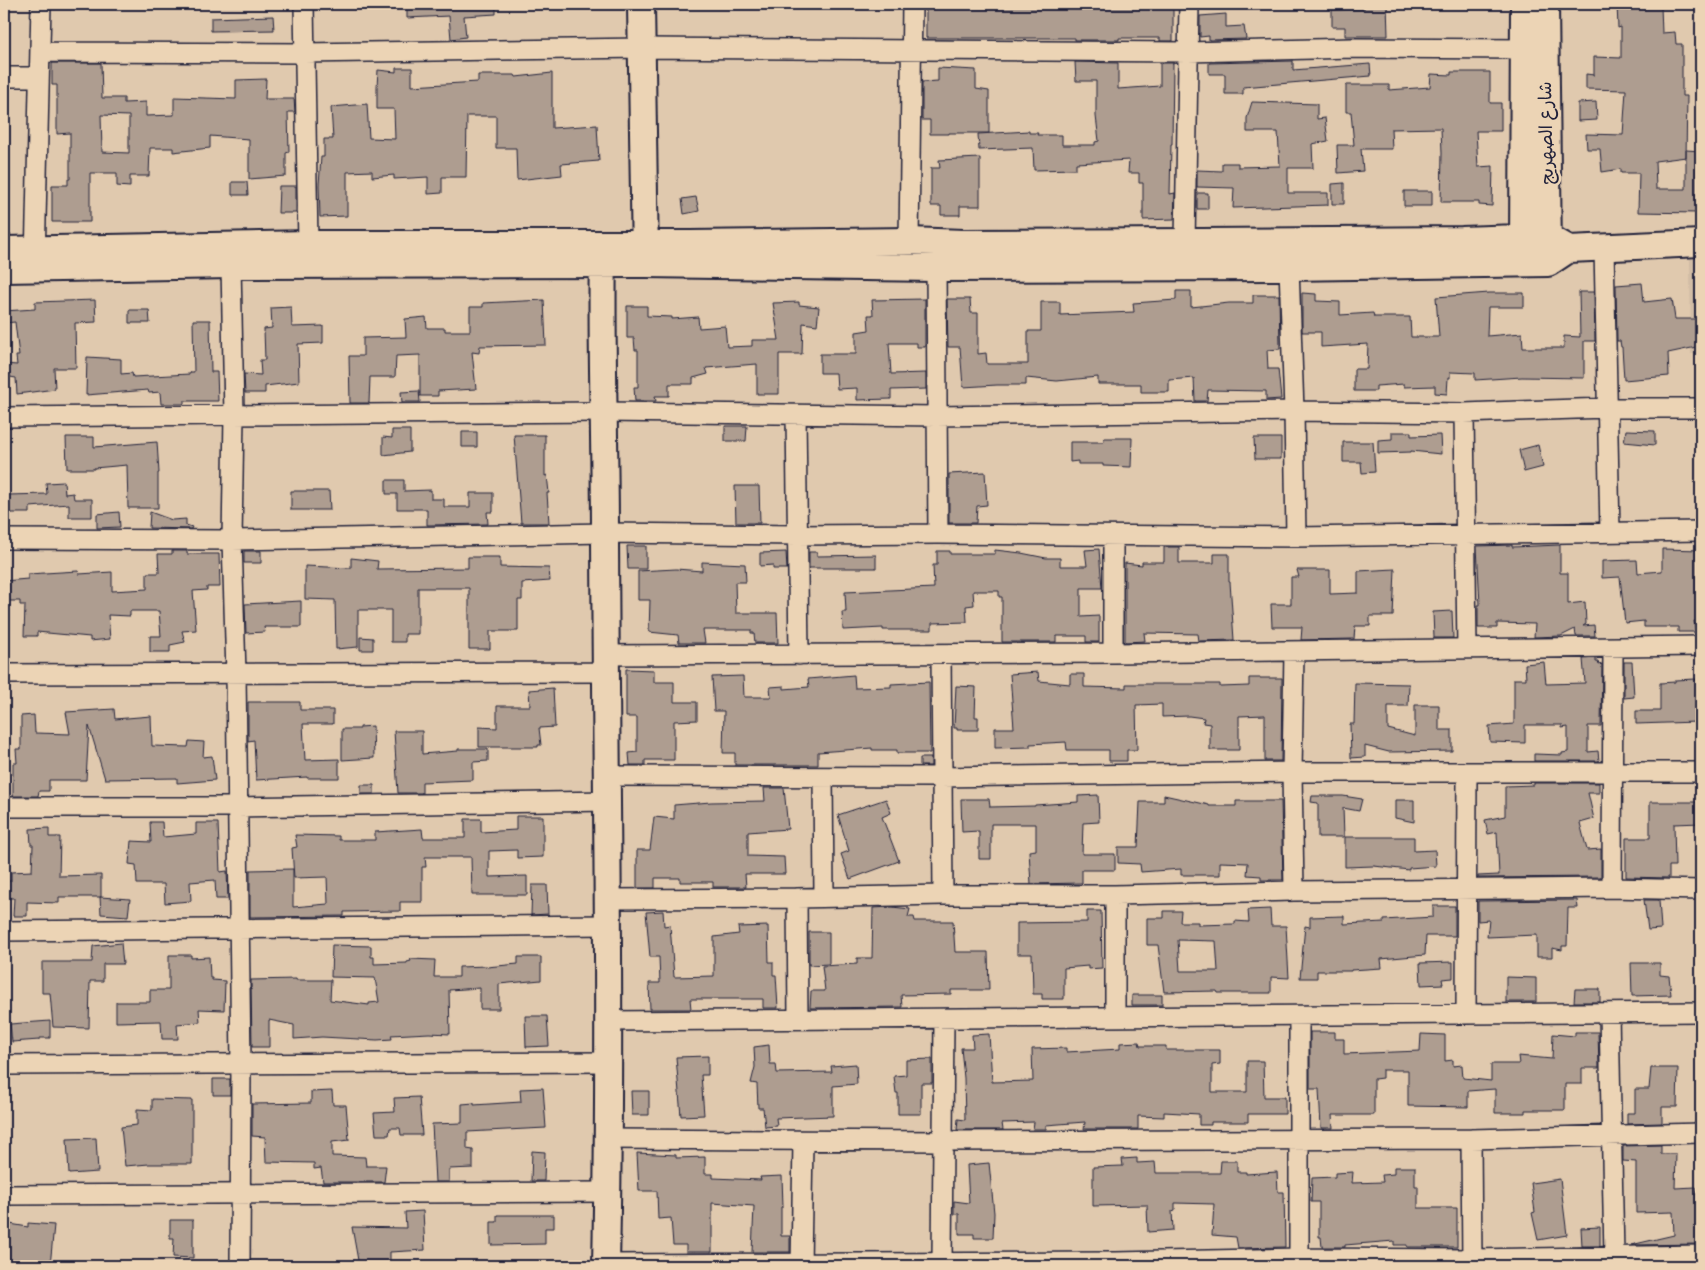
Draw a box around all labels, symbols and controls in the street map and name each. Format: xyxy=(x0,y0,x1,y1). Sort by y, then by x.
street label: شارع الصهريج xyxy=(1534,81,1562,185)

